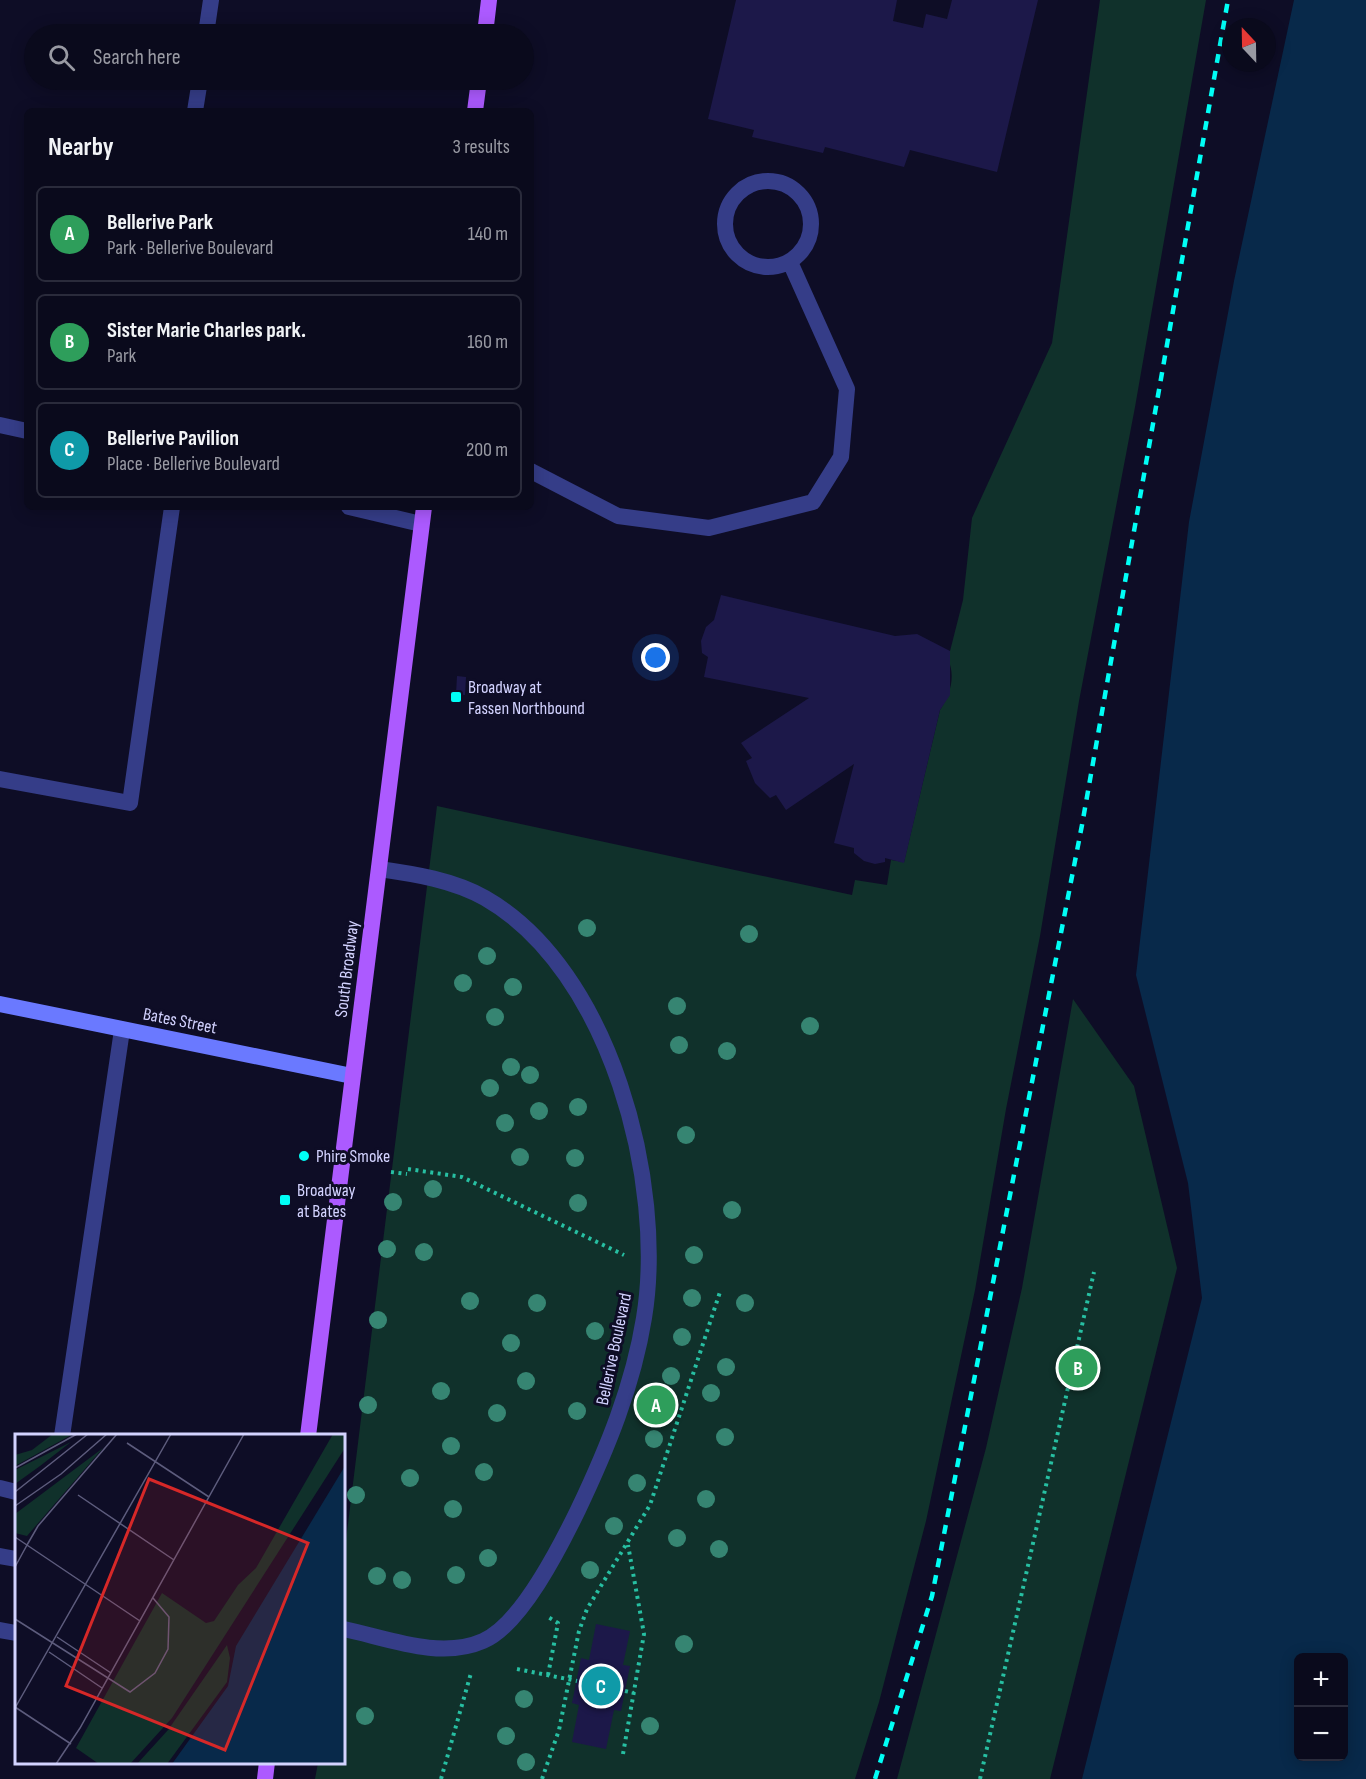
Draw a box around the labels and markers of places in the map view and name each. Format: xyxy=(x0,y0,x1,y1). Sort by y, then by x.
place label: Broadway at Fassen Northbound xyxy=(468,677,585,719)
marker: Broadway at Fassen Northbound xyxy=(449,690,463,704)
place label: Phire Smoke xyxy=(316,1146,390,1167)
marker: Phire Smoke xyxy=(297,1149,311,1163)
place label: Broadway at Bates xyxy=(297,1180,355,1222)
marker: Broadway at Bates xyxy=(278,1193,292,1207)
pin: B xyxy=(1058,1346,1098,1390)
pin: A xyxy=(636,1382,676,1428)
pin: C xyxy=(582,1664,620,1708)

